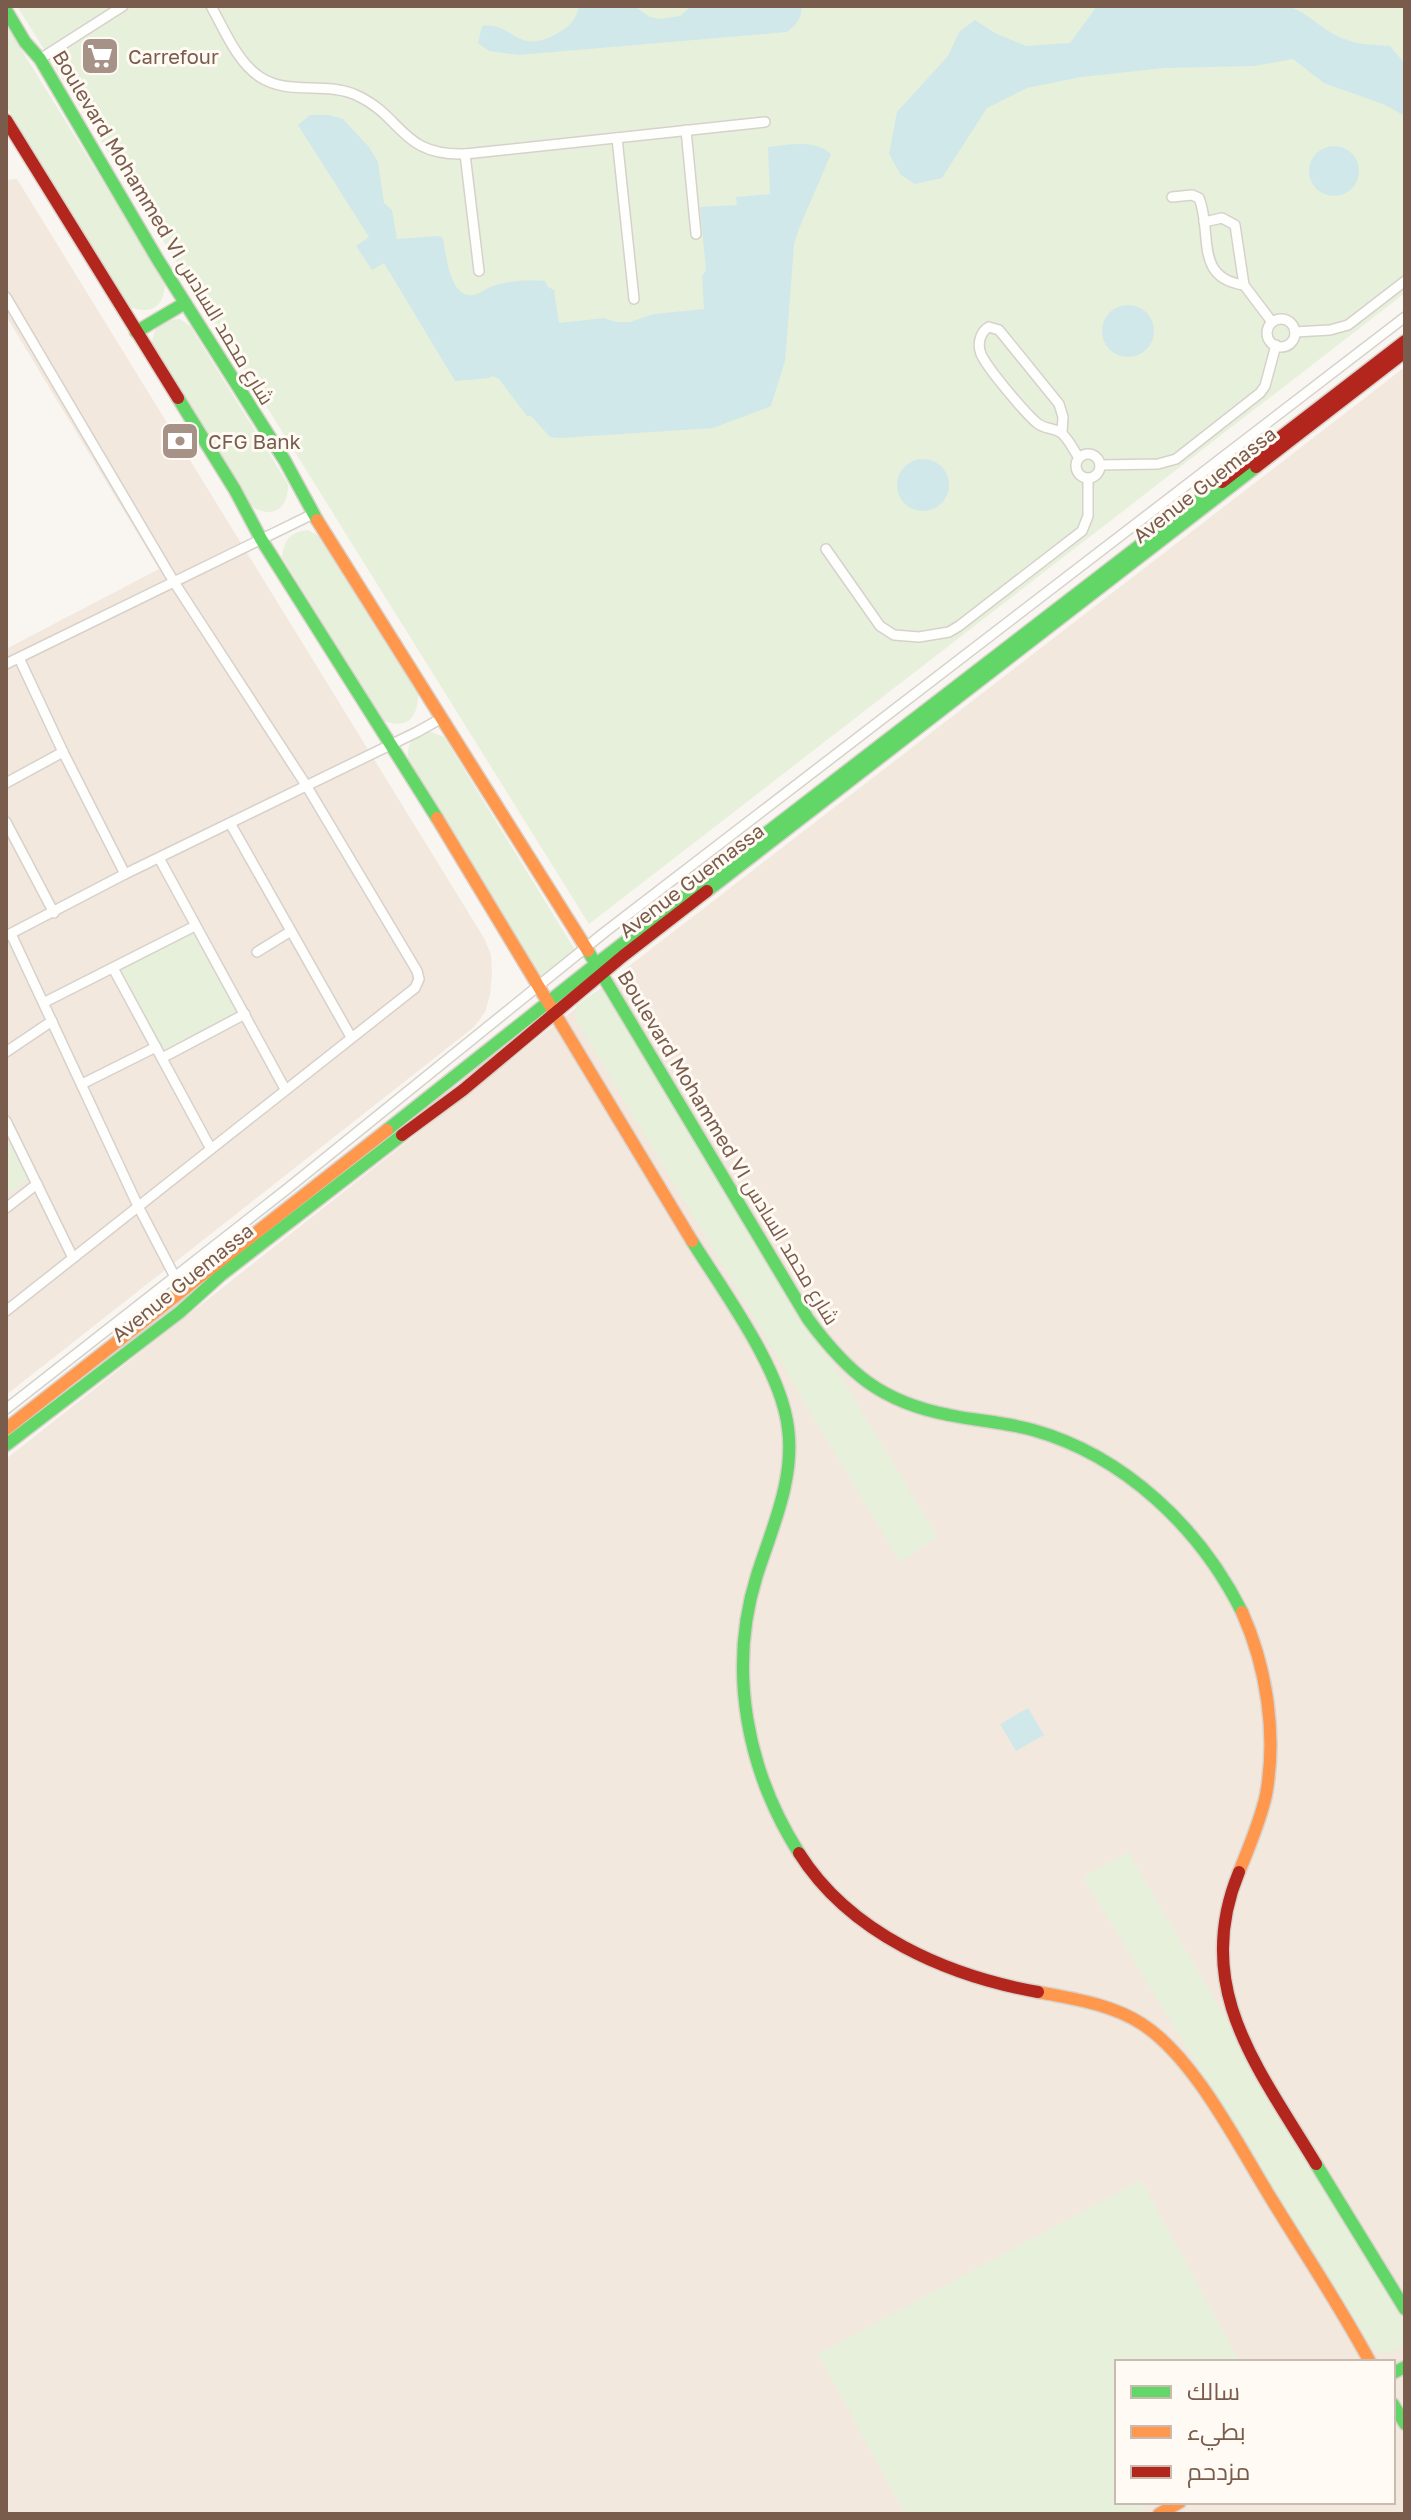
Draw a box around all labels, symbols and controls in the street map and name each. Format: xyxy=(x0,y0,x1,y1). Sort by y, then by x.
supermarket icon: Carrefour xyxy=(79,35,121,77)
place label: Carrefour xyxy=(128,44,219,68)
street label: Boulevard Mohammed VI شارع محمد السادس xyxy=(46,45,280,410)
bank icon: CFG Bank xyxy=(159,420,201,462)
street label: Avenue Guemassa xyxy=(1128,421,1280,547)
place label: CFG Bank xyxy=(208,429,301,453)
street label: Avenue Guemassa xyxy=(614,818,768,942)
street label: Boulevard Mohammed VI شارع محمد السادس xyxy=(611,965,845,1330)
street label: Avenue Guemassa xyxy=(106,1218,258,1346)
legend xyxy=(1115,2360,1395,2504)
text: سالك xyxy=(1187,2376,1240,2405)
text: بطيء xyxy=(1187,2416,1246,2451)
text: مزدحم xyxy=(1187,2456,1250,2488)

